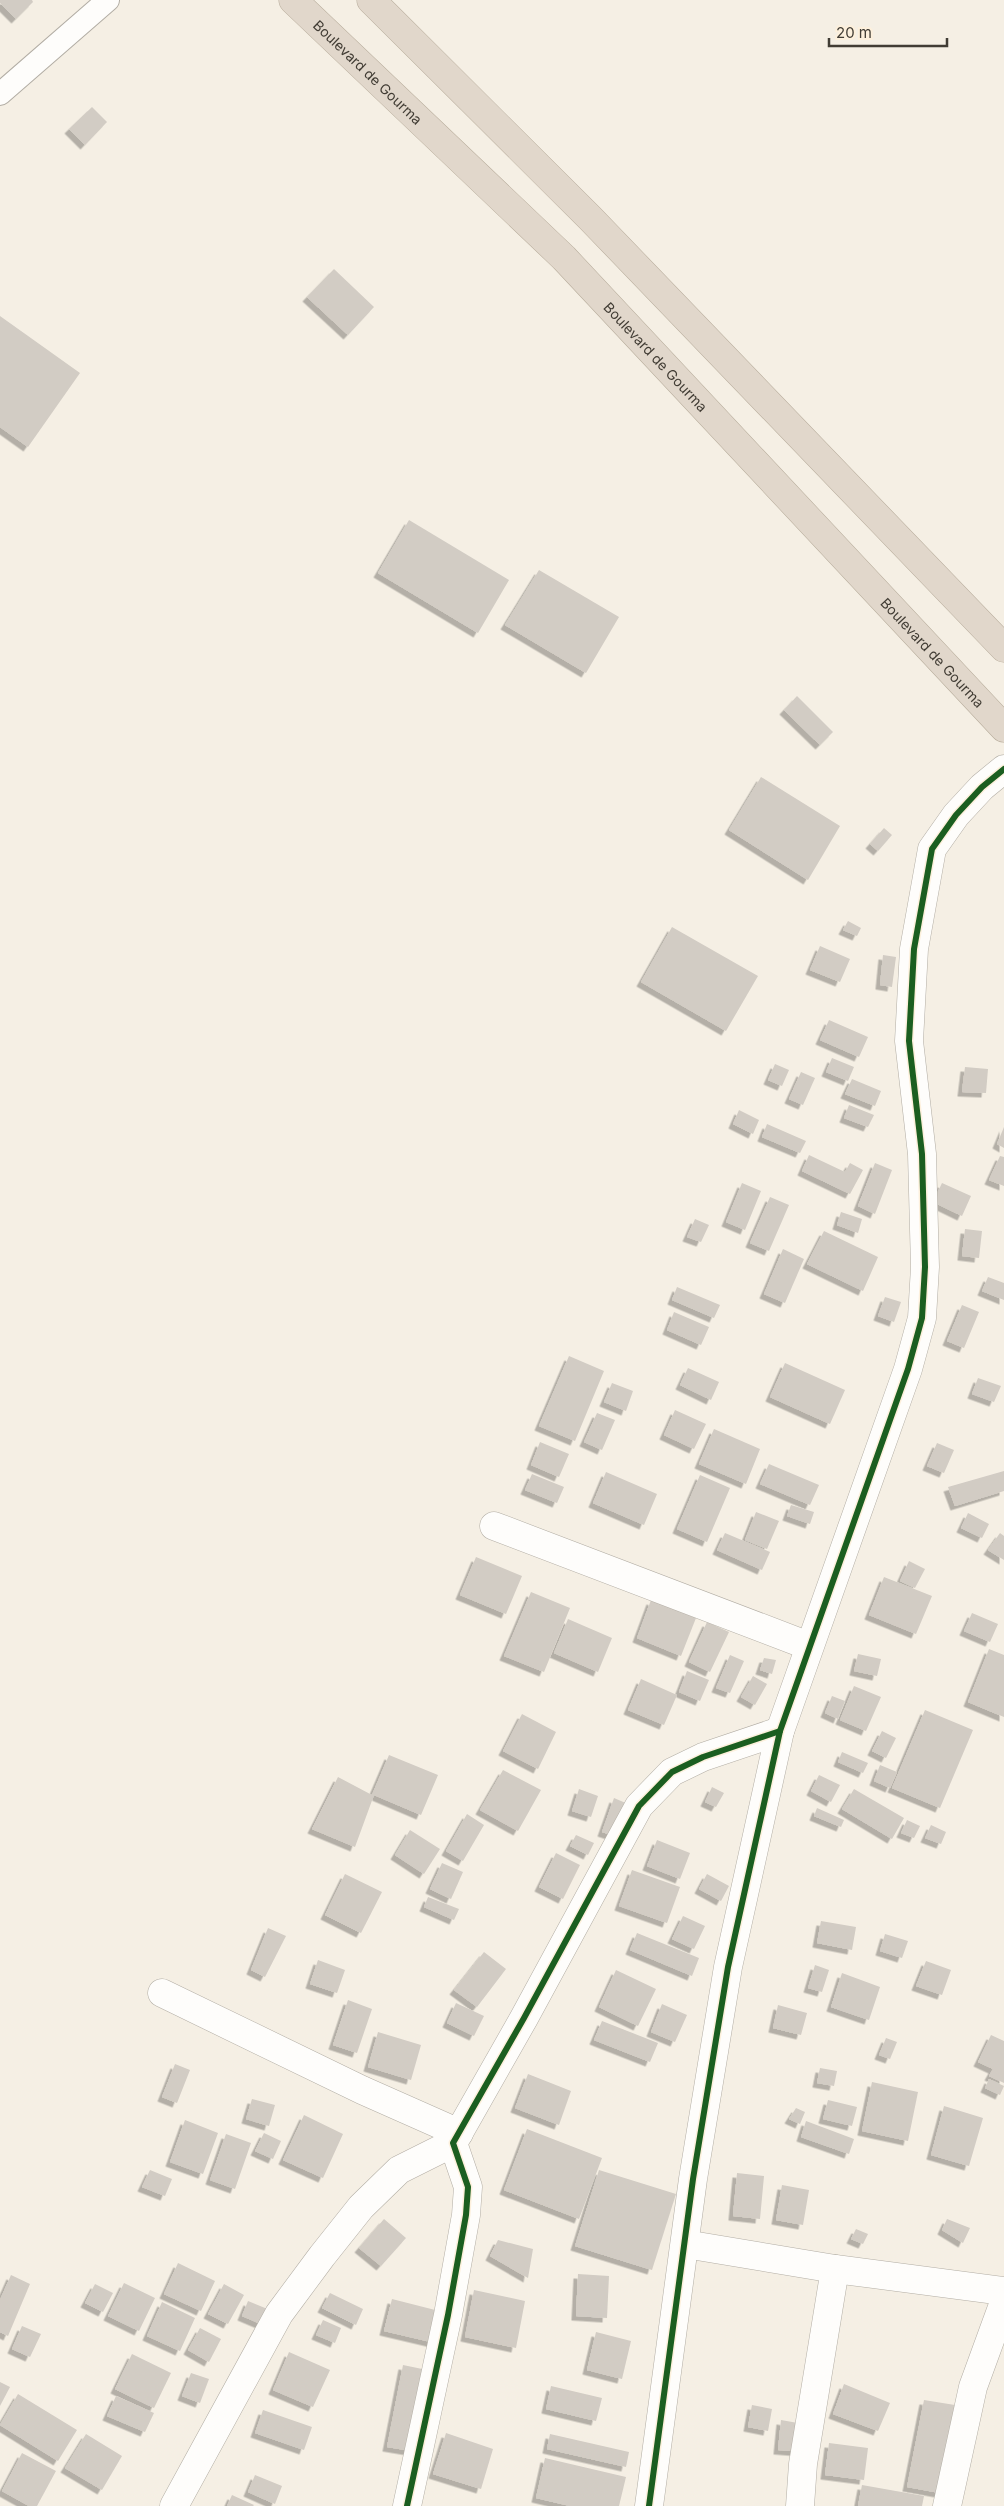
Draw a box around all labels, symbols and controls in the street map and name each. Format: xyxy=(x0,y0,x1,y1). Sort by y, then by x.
scale bar xyxy=(829,15,946,47)
street label: Boulevard de Gourma xyxy=(310,16,426,127)
text: 20 m xyxy=(836,23,872,42)
street label: Boulevard de Gourma xyxy=(601,298,712,415)
street label: Boulevard de Gourma xyxy=(878,594,988,710)

